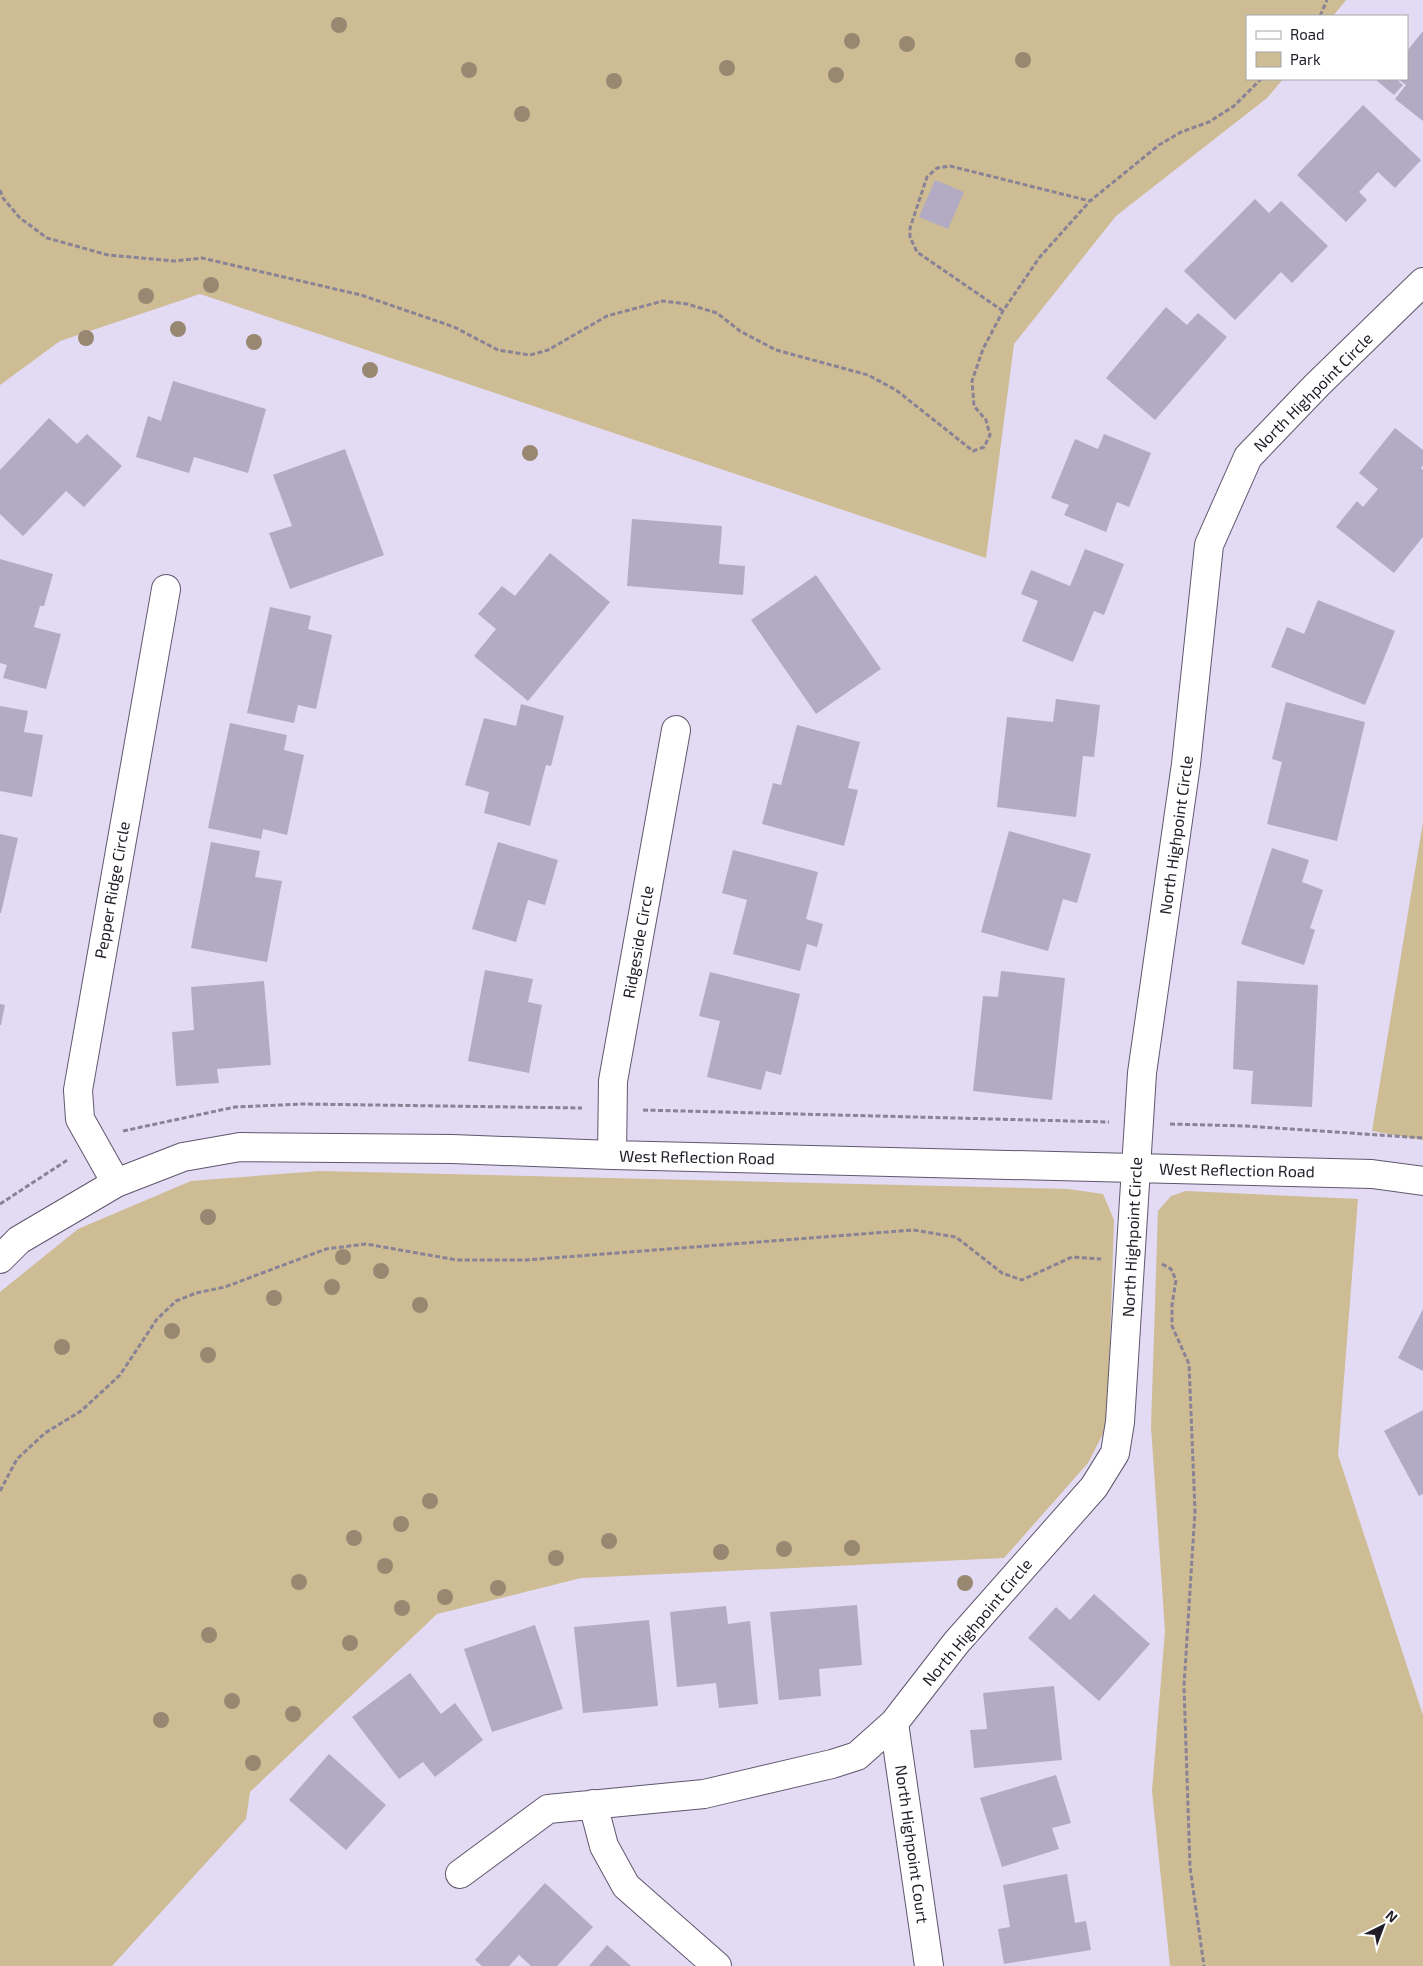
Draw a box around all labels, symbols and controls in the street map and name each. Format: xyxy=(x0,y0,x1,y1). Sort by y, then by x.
legend xyxy=(1246,15,1408,80)
text: Road xyxy=(1290,25,1325,43)
text: Park xyxy=(1290,50,1321,68)
street label: North Highpoint Circle xyxy=(1249,328,1376,455)
street label: North Highpoint Circle xyxy=(1155,754,1196,916)
street label: Pepper Ridge Circle xyxy=(90,820,133,960)
street label: Ridgeside Circle xyxy=(618,884,657,1000)
street label: West Reflection Road xyxy=(619,1146,775,1167)
street label: North Highpoint Circle xyxy=(1118,1156,1145,1318)
street label: West Reflection Road xyxy=(1159,1159,1315,1180)
street label: North Highpoint Circle xyxy=(918,1554,1035,1689)
street label: North Highpoint Court xyxy=(892,1764,933,1924)
north arrow xyxy=(1358,1901,1408,1951)
text: N xyxy=(1383,1906,1401,1926)

